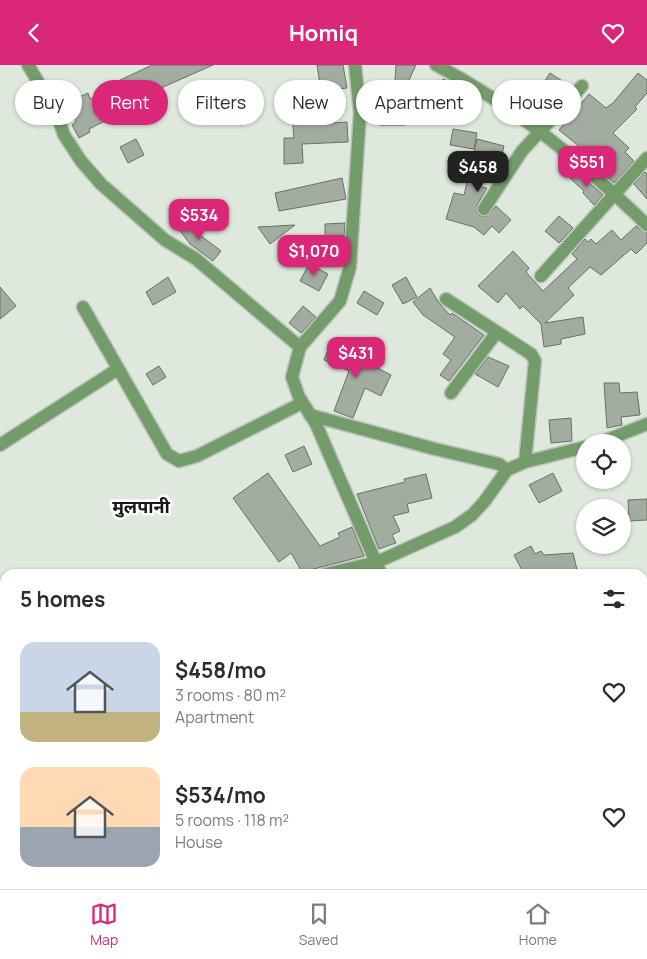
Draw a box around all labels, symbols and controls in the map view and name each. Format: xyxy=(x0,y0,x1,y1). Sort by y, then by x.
text: Homiq xyxy=(289,18,358,48)
icon: back xyxy=(20,19,48,47)
icon: heart xyxy=(599,19,627,47)
chip: Buy xyxy=(15,80,82,125)
chip: Rent xyxy=(92,80,168,125)
chip: Filters xyxy=(178,80,264,125)
chip: New xyxy=(274,80,346,125)
chip: Apartment xyxy=(356,80,482,125)
chip: House xyxy=(492,80,581,125)
pin: $551 xyxy=(557,145,617,188)
pin: $458 xyxy=(448,151,508,193)
text: $551 xyxy=(569,151,605,173)
text: $458 xyxy=(459,156,497,178)
pin: $534 xyxy=(169,199,229,241)
text: $534 xyxy=(180,204,218,226)
pin: $1,070 xyxy=(273,235,355,277)
text: $1,070 xyxy=(289,240,339,262)
pin: $431 xyxy=(326,337,386,379)
text: $431 xyxy=(338,342,374,364)
map controls xyxy=(576,434,631,554)
button: locate xyxy=(576,434,631,489)
district label: मुलपानी xyxy=(112,494,171,518)
button: layers xyxy=(576,499,631,554)
text: 5 homes xyxy=(20,585,105,613)
icon: filters xyxy=(600,585,628,613)
text: $458/mo xyxy=(175,656,266,684)
icon: home xyxy=(60,662,120,722)
icon: heart xyxy=(600,678,628,706)
text: 3 rooms · 80 m² xyxy=(175,684,286,706)
text: Apartment xyxy=(175,706,254,728)
text: $534/mo xyxy=(175,781,266,809)
icon: home xyxy=(60,787,120,847)
icon: heart xyxy=(600,803,628,831)
text: 5 rooms · 118 m² xyxy=(175,809,289,831)
text: House xyxy=(175,831,223,853)
tab: Map xyxy=(90,900,118,949)
tab: Saved xyxy=(299,900,338,949)
tab: Home xyxy=(519,900,557,949)

